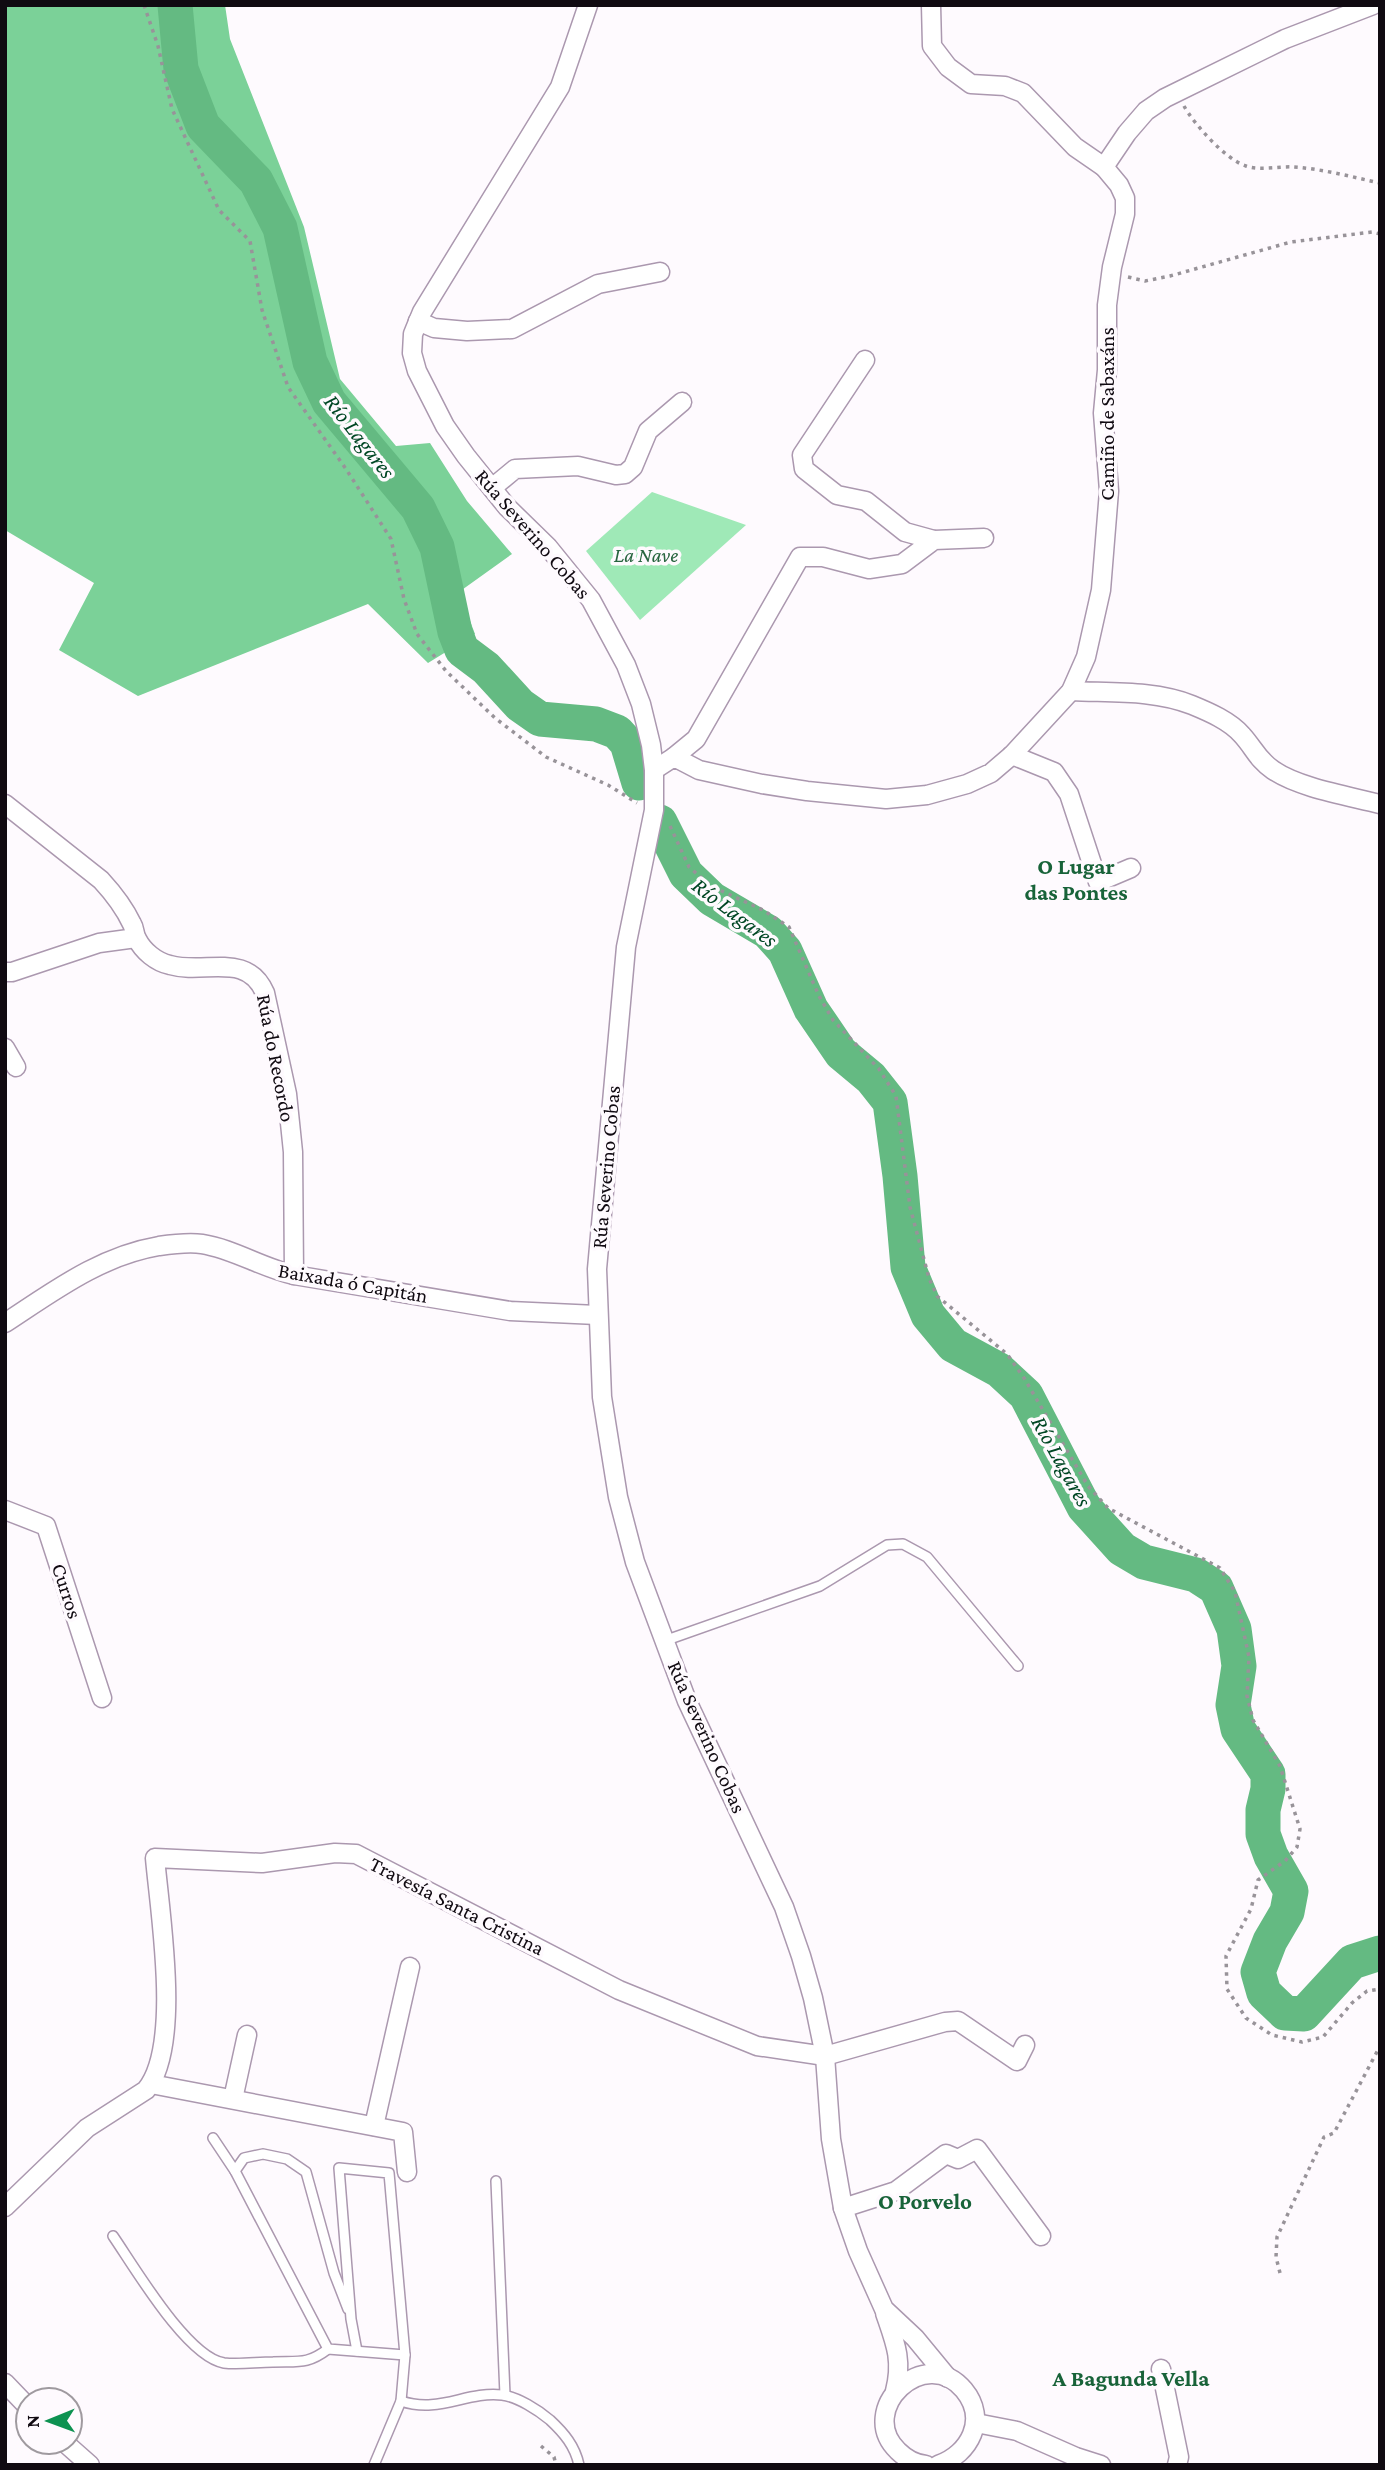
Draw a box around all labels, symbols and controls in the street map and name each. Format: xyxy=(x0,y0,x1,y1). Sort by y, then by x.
street label: Camiño de Sabaxáns xyxy=(1095,327,1119,501)
water label: Río Lagares xyxy=(319,389,401,484)
street label: Rúa Severino Cobas xyxy=(470,464,596,604)
park label: La Nave xyxy=(614,543,678,567)
district label: O Lugar das Pontes xyxy=(1024,853,1128,905)
water label: Río Lagares xyxy=(687,872,783,953)
street label: Rúa do Recordo xyxy=(252,992,300,1124)
street label: Rúa Severino Cobas xyxy=(587,1084,625,1250)
street label: Baixada ó Capitán xyxy=(276,1258,430,1308)
water label: Río Lagares xyxy=(1026,1411,1098,1512)
street label: Curros xyxy=(47,1560,87,1622)
street label: Rúa Severino Cobas xyxy=(663,1657,751,1817)
street label: Travesía Santa Cristina xyxy=(366,1852,548,1961)
district label: O Porvelo xyxy=(878,2188,972,2214)
district label: A Bagunda Vella xyxy=(1052,2365,1210,2391)
north arrow xyxy=(14,2386,84,2456)
text: N xyxy=(22,2415,43,2428)

